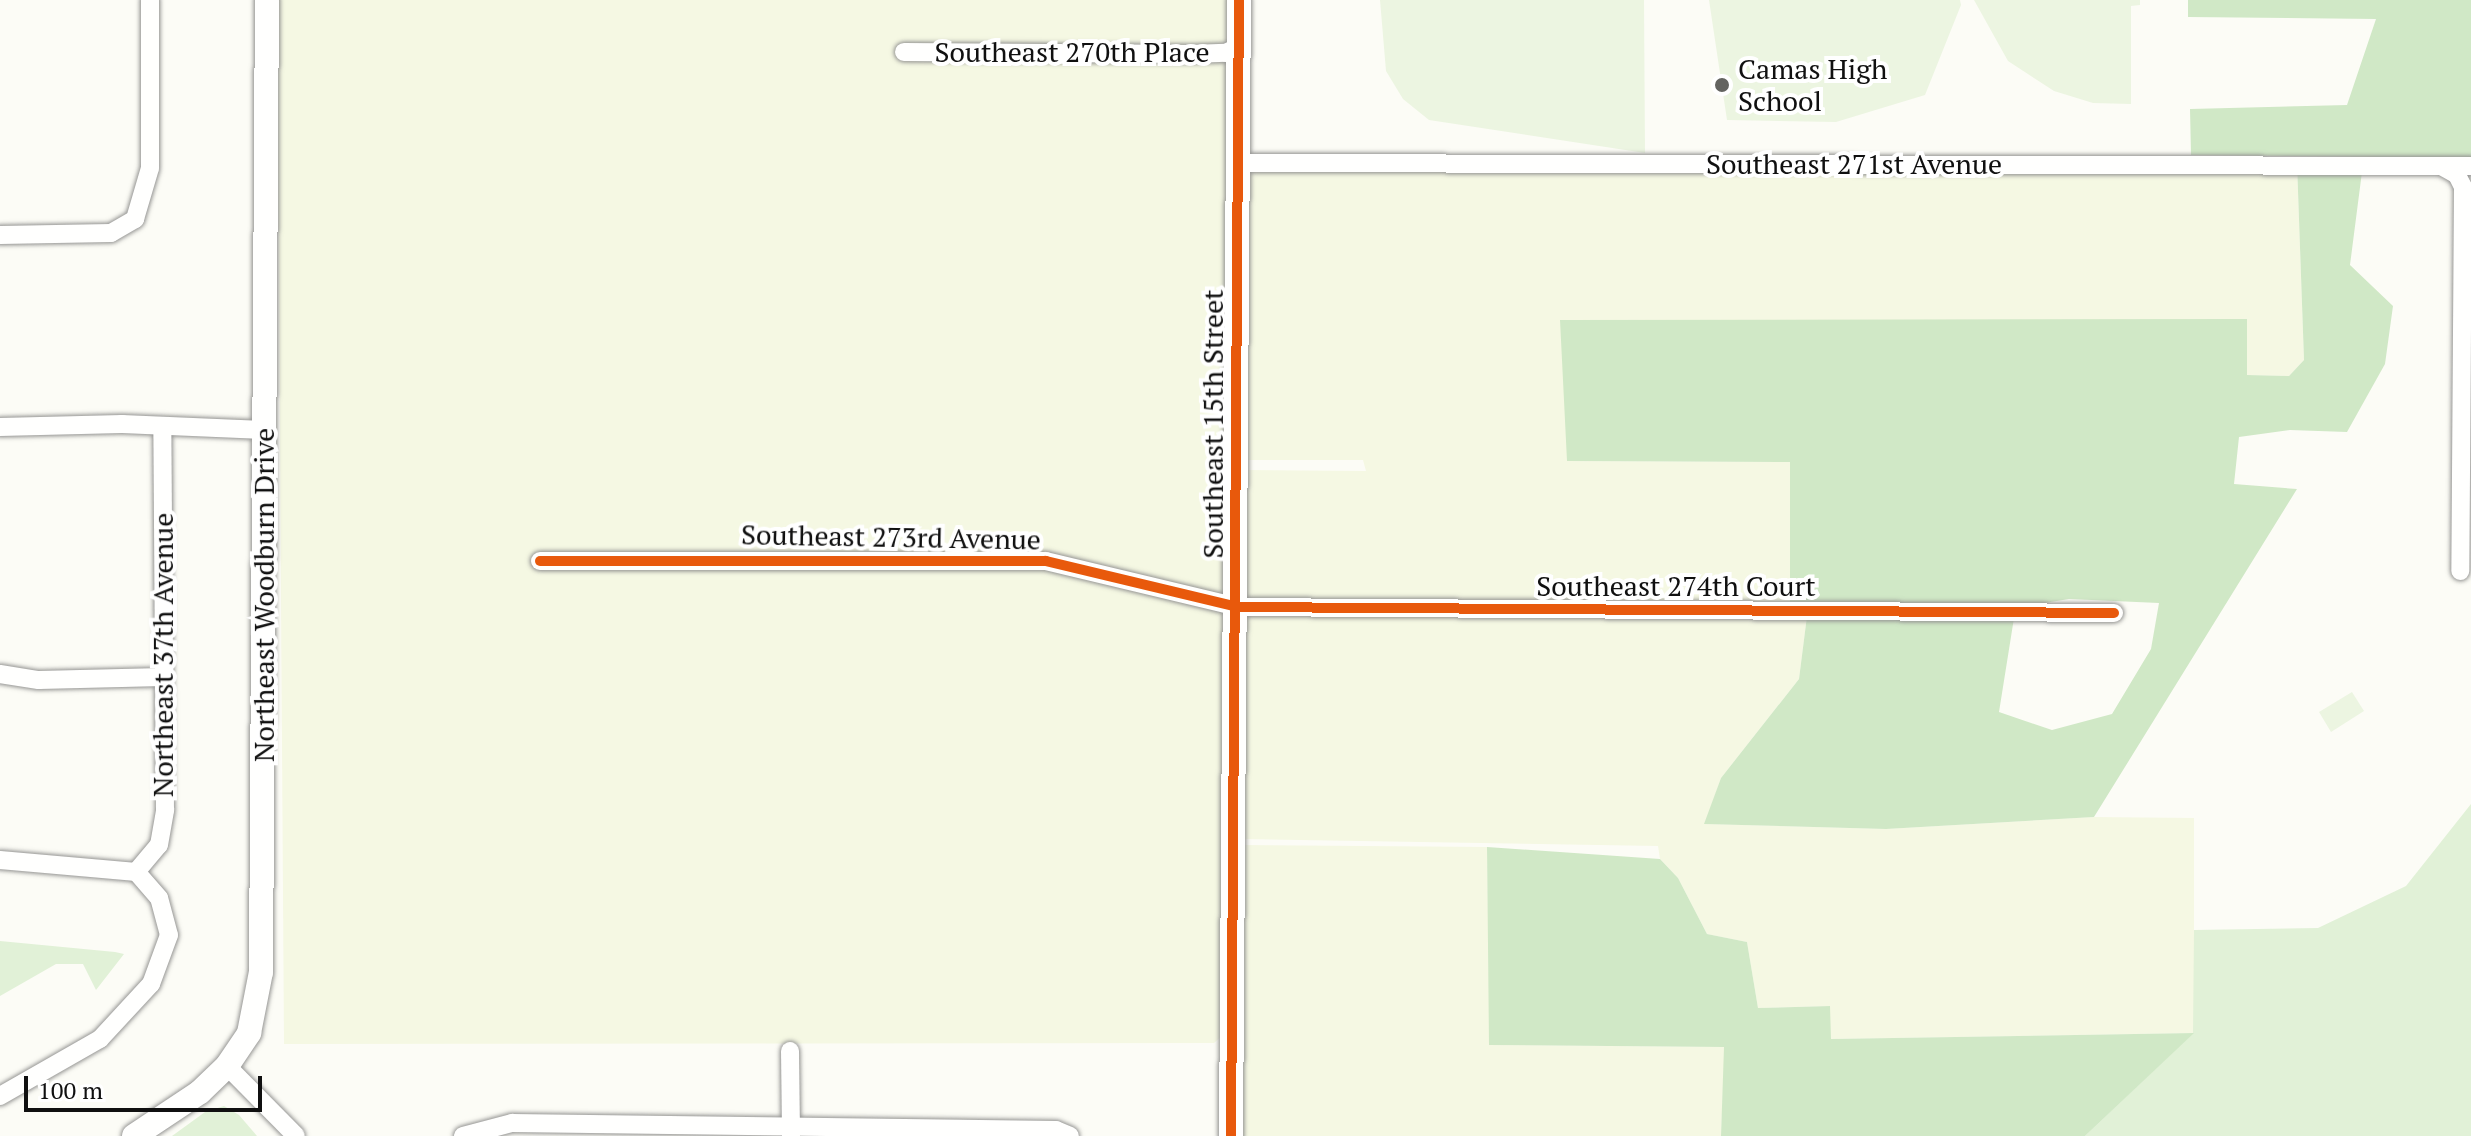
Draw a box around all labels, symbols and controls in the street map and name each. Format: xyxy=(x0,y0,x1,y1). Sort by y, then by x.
street label: Southeast 270th Place xyxy=(934,35,1210,69)
place label: Camas High School xyxy=(1738,52,1887,118)
marker: Camas High School xyxy=(1713,76,1731,94)
street label: Southeast 271st Avenue xyxy=(1706,147,2002,181)
street label: Southeast 15th Street xyxy=(1196,289,1230,559)
street label: Northeast Woodburn Drive xyxy=(247,428,281,762)
street label: Northeast 37th Avenue xyxy=(146,512,180,798)
street label: Southeast 273rd Avenue xyxy=(740,518,1042,556)
street label: Southeast 274th Court xyxy=(1536,569,1816,603)
scale bar xyxy=(28,1060,266,1110)
text: 100 m xyxy=(38,1074,103,1106)

